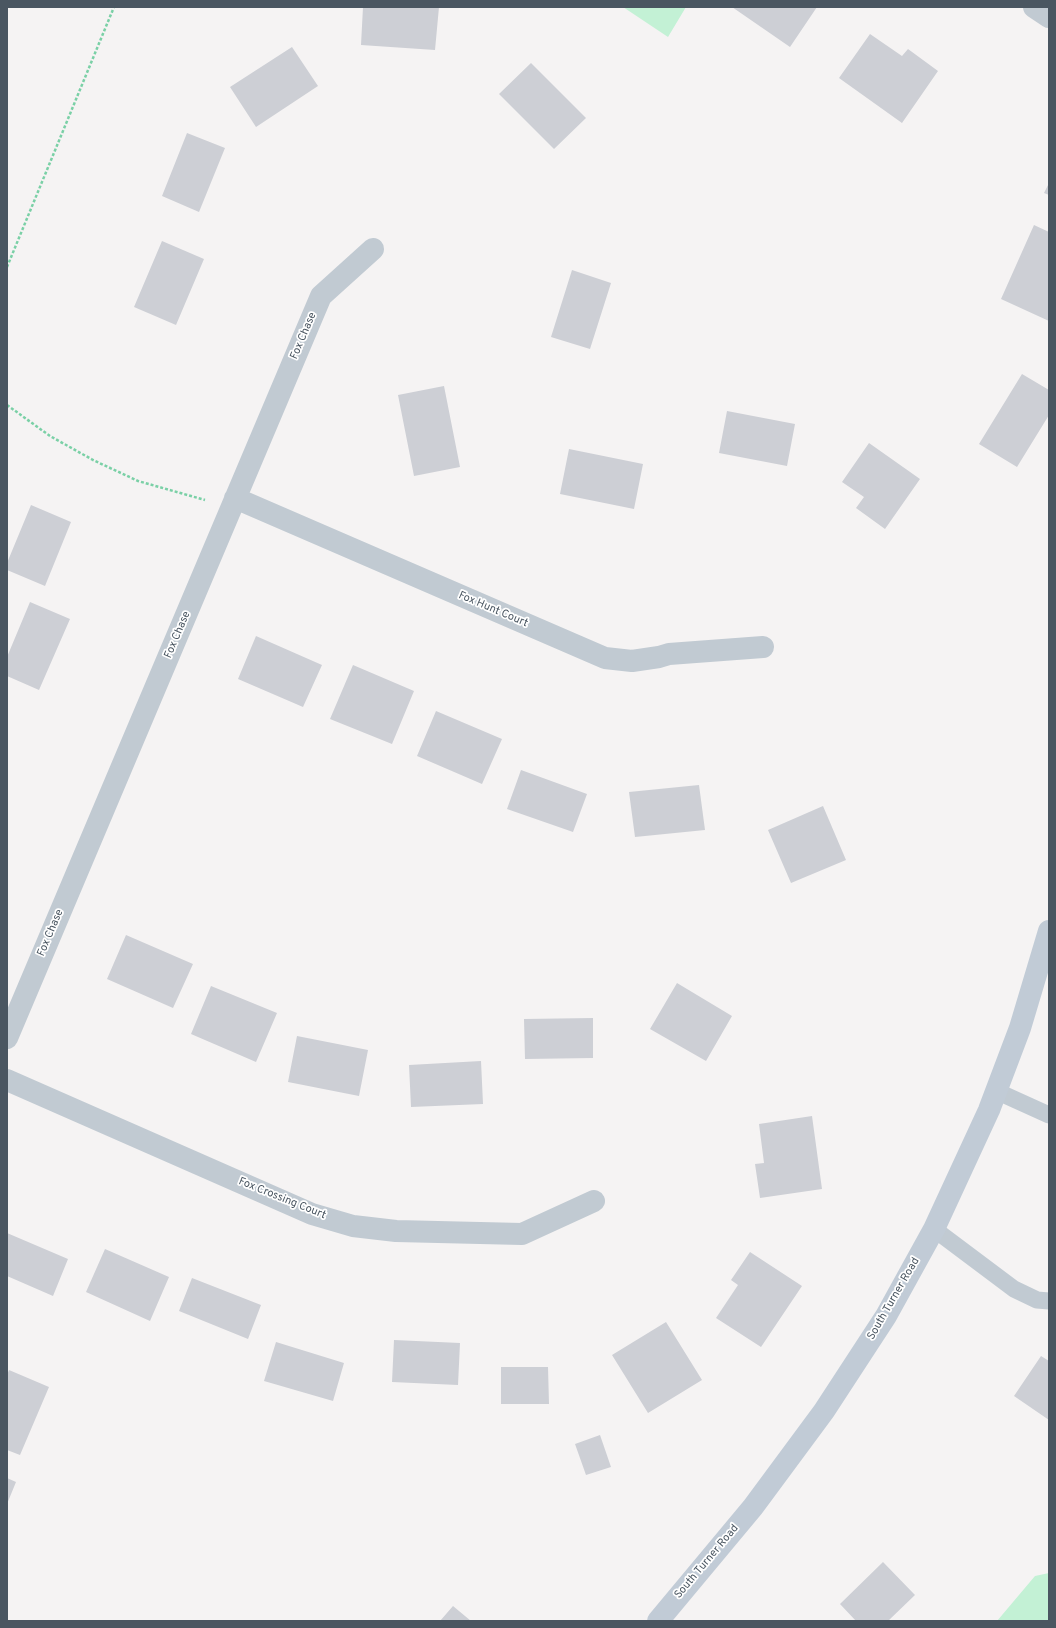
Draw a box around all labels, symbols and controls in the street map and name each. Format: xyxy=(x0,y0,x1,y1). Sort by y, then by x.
street label: Fox Chase xyxy=(288,311,320,361)
street label: Fox Hunt Court xyxy=(456,589,530,631)
street label: Fox Chase xyxy=(162,610,194,660)
street label: Fox Chase xyxy=(35,908,67,958)
street label: Fox Crossing Court xyxy=(236,1175,328,1223)
street label: South Turner Road xyxy=(865,1256,923,1342)
street label: South Turner Road xyxy=(672,1522,742,1602)

